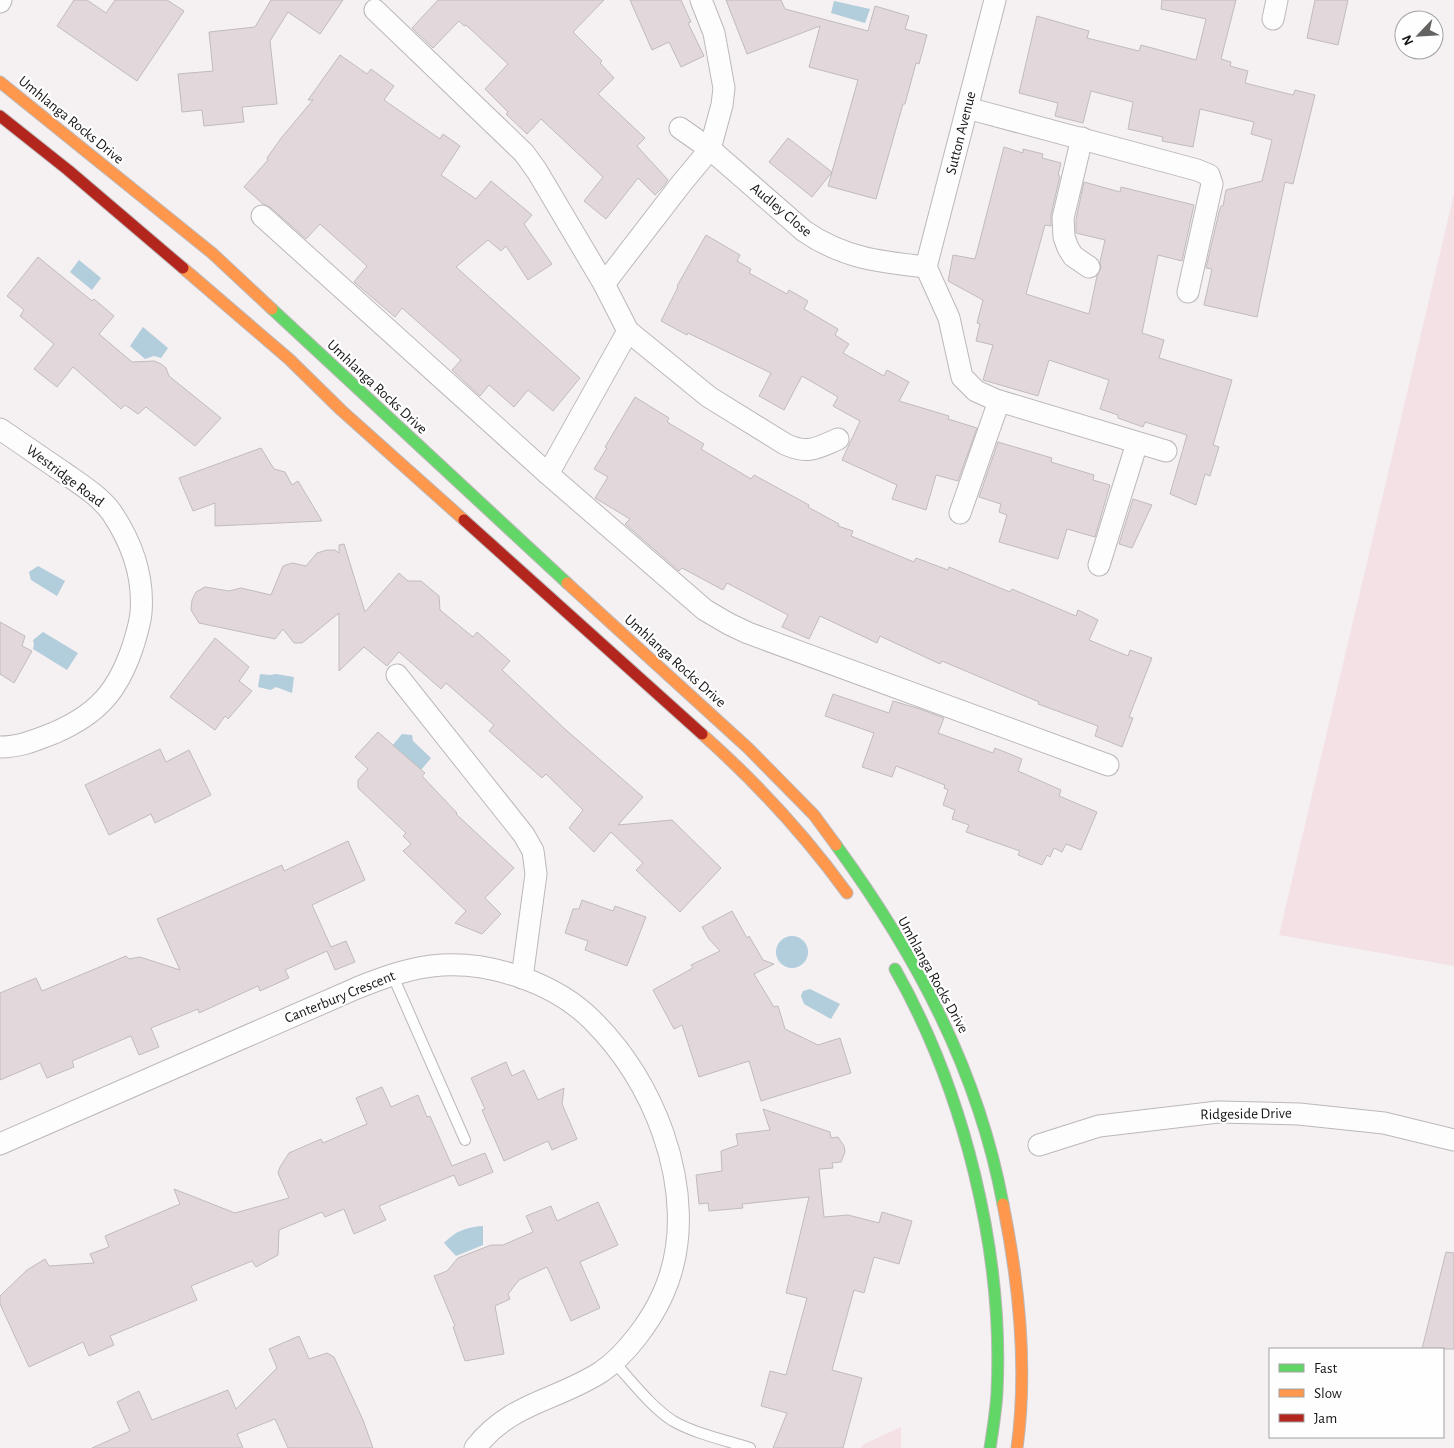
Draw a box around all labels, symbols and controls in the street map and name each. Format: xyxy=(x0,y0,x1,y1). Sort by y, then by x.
north arrow xyxy=(1394,10,1444,60)
text: N xyxy=(1400,33,1417,47)
street label: Umhlanga Rocks Drive xyxy=(16,73,127,167)
street label: Sutton Avenue xyxy=(943,90,979,176)
street label: Audley Close xyxy=(748,180,814,240)
street label: Umhlanga Rocks Drive xyxy=(324,337,430,437)
street label: Westridge Road xyxy=(23,442,107,510)
street label: Umhlanga Rocks Drive xyxy=(621,612,729,710)
street label: Umhlanga Rocks Drive xyxy=(895,914,971,1036)
street label: Canterbury Crescent xyxy=(283,968,398,1026)
street label: Ridgeside Drive xyxy=(1200,1106,1292,1122)
legend xyxy=(1269,1348,1444,1438)
text: Fast xyxy=(1314,1361,1338,1376)
text: Slow xyxy=(1314,1386,1342,1401)
text: Jam xyxy=(1314,1411,1337,1426)

